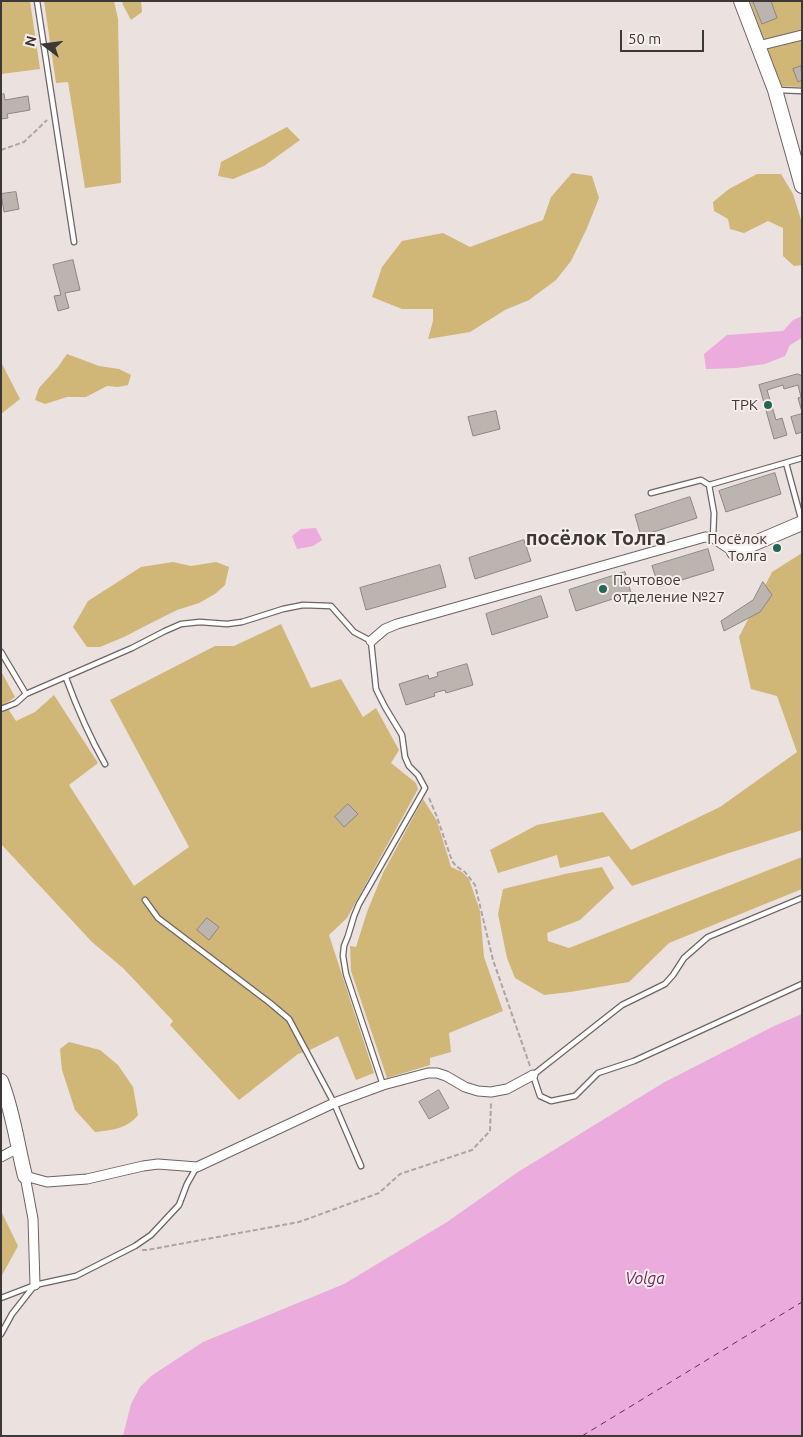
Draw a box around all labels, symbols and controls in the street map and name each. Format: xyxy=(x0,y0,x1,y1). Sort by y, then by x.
north arrow xyxy=(20,20,70,70)
scale bar xyxy=(623,20,707,52)
text: 50 m xyxy=(628,30,661,47)
text: N xyxy=(21,34,40,48)
place label: ТРК xyxy=(732,396,758,414)
marker: ТРК xyxy=(762,399,774,411)
district label: посёлок Толга xyxy=(526,526,666,550)
place label: Посёлок Толга xyxy=(707,530,767,565)
marker: Посёлок Толга xyxy=(771,542,783,554)
place label: Почтовое отделение №27 xyxy=(613,571,725,606)
marker: Почтовое отделение №27 xyxy=(597,583,609,595)
water label: Volga xyxy=(625,1269,665,1289)

